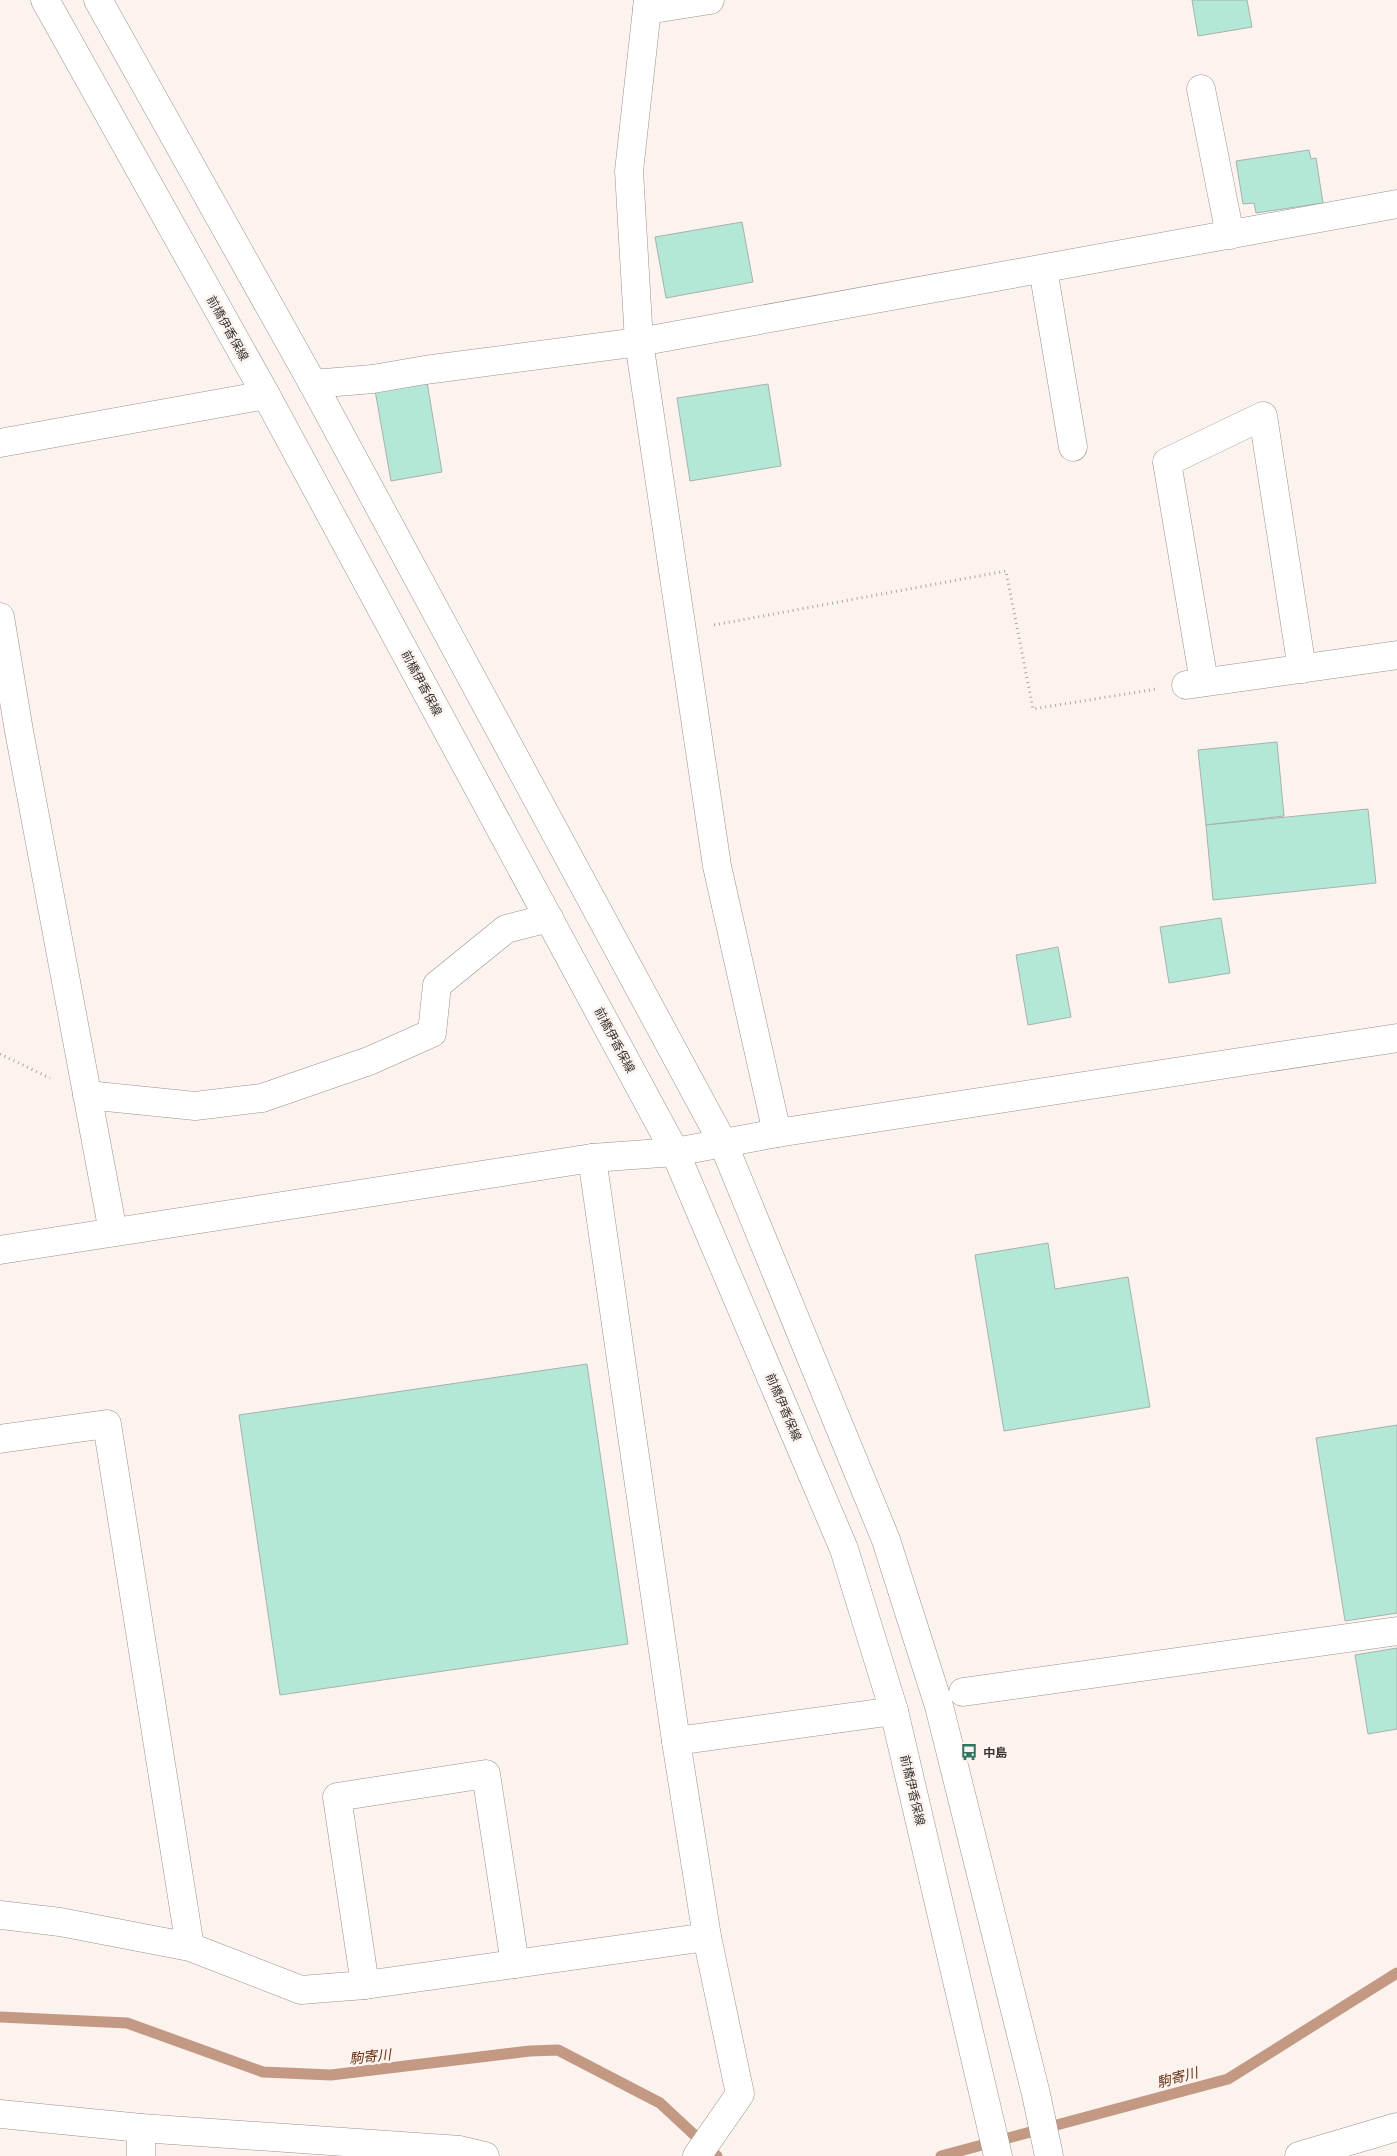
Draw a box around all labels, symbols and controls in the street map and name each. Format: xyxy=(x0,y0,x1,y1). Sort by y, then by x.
street label: 前橋伊香保線 xyxy=(202,292,254,364)
street label: 前橋伊香保線 xyxy=(397,647,447,719)
street label: 前橋伊香保線 xyxy=(590,1004,640,1076)
street label: 前橋伊香保線 xyxy=(761,1370,807,1444)
bus stop icon: 中島 xyxy=(959,1742,979,1762)
place label: 中島 xyxy=(983,1743,1007,1762)
street label: 前橋伊香保線 xyxy=(896,1753,930,1827)
water label: 駒寄川 xyxy=(348,2043,394,2069)
water label: 駒寄川 xyxy=(1154,2061,1202,2093)

